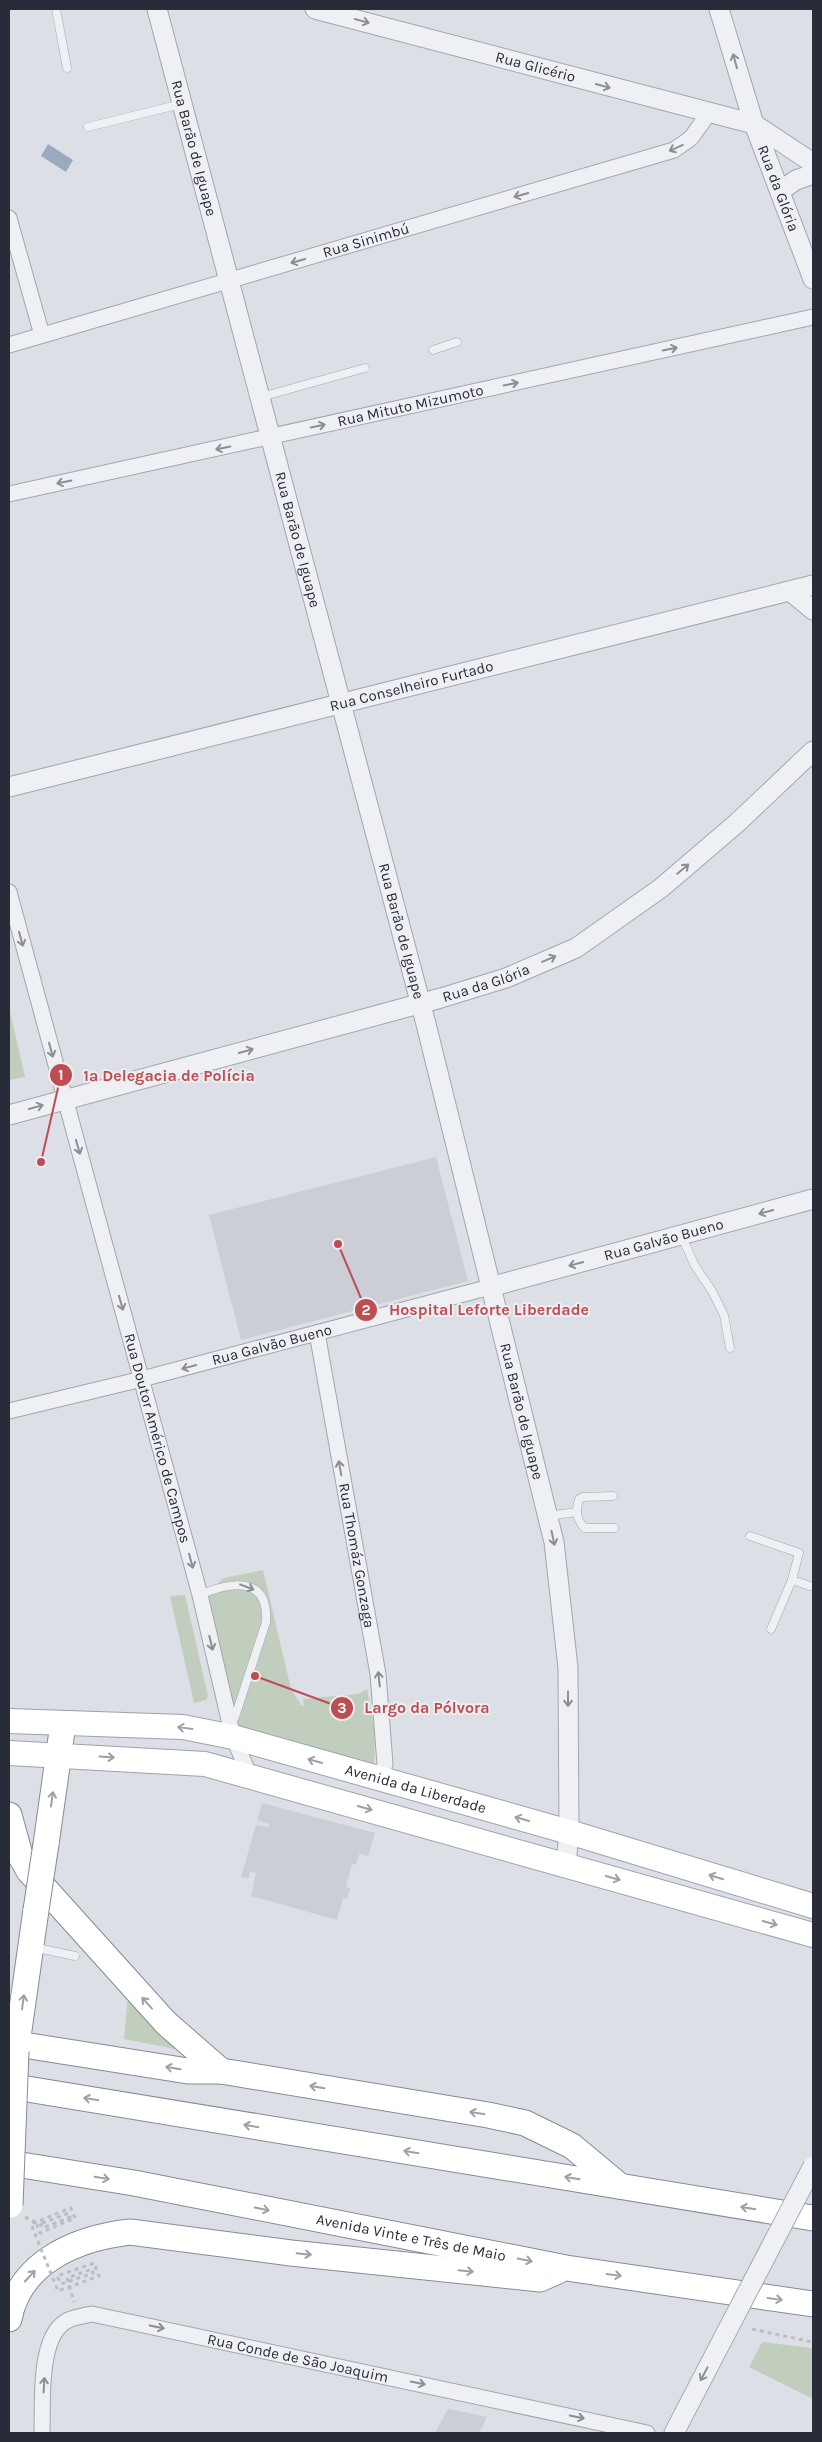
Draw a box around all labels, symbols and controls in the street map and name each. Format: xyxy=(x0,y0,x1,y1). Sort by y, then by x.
one-way arrow xyxy=(353,17,369,27)
street label: Rua Glicério xyxy=(494,48,578,86)
one-way arrow xyxy=(729,54,739,70)
street label: Rua Barão de Iguape xyxy=(167,78,221,218)
one-way arrow xyxy=(595,82,611,91)
street label: Rua da Glória xyxy=(754,143,803,234)
one-way arrow xyxy=(669,144,684,154)
one-way arrow xyxy=(513,191,529,200)
street label: Rua Sinimbú xyxy=(321,219,411,262)
one-way arrow xyxy=(290,256,306,266)
one-way arrow xyxy=(661,344,677,353)
one-way arrow xyxy=(503,379,519,388)
street label: Rua Mituto Mizumoto xyxy=(336,381,485,430)
one-way arrow xyxy=(310,421,326,431)
one-way arrow xyxy=(216,444,232,453)
street label: Rua Barão de Iguape xyxy=(271,470,324,610)
one-way arrow xyxy=(57,478,73,487)
street label: Rua Conselheiro Furtado xyxy=(328,657,495,715)
street label: Rua Barão de Iguape xyxy=(375,861,428,1001)
one-way arrow xyxy=(676,863,689,874)
one-way arrow xyxy=(17,930,27,946)
one-way arrow xyxy=(541,954,556,964)
street label: Rua da Glória xyxy=(440,960,533,1006)
one-way arrow xyxy=(46,1041,56,1057)
one-way arrow xyxy=(238,1045,254,1055)
callout: 1ª Delegacia de Polícia xyxy=(49,1060,265,1091)
text: 1 xyxy=(58,1066,64,1084)
text: 1ª Delegacia de Polícia xyxy=(83,1066,255,1085)
one-way arrow xyxy=(28,1102,44,1112)
one-way arrow xyxy=(73,1138,83,1154)
one-way arrow xyxy=(759,1208,775,1217)
street label: Rua Galvão Bueno xyxy=(602,1215,725,1265)
one-way arrow xyxy=(568,1259,584,1269)
callout: Hospital Leforte Liberdade xyxy=(354,1294,599,1325)
one-way arrow xyxy=(117,1295,127,1311)
text: Hospital Leforte Liberdade xyxy=(389,1300,589,1319)
text: 2 xyxy=(361,1301,371,1319)
street label: Rua Galvão Bueno xyxy=(210,1320,334,1369)
street label: Rua Doutor Américo de Campos xyxy=(120,1331,194,1545)
street label: Rua Barão de Iguape xyxy=(496,1341,547,1481)
one-way arrow xyxy=(181,1363,197,1372)
one-way arrow xyxy=(335,1460,345,1476)
street label: Rua Thomáz Gonzaga xyxy=(335,1482,379,1629)
one-way arrow xyxy=(549,1529,558,1545)
one-way arrow xyxy=(187,1553,197,1569)
one-way arrow xyxy=(238,1583,254,1592)
one-way arrow xyxy=(207,1634,216,1650)
one-way arrow xyxy=(374,1672,383,1688)
one-way arrow xyxy=(563,1691,573,1707)
callout: Largo da Pólvora xyxy=(329,1692,500,1723)
text: Largo da Pólvora xyxy=(364,1698,490,1717)
text: 3 xyxy=(337,1699,347,1717)
one-way arrow xyxy=(177,1723,193,1733)
one-way arrow xyxy=(99,1753,115,1762)
one-way arrow xyxy=(307,1755,323,1765)
street label: Avenida da Liberdade xyxy=(343,1760,488,1817)
one-way arrow xyxy=(48,1792,58,1808)
one-way arrow xyxy=(356,1804,372,1814)
one-way arrow xyxy=(514,1814,530,1823)
one-way arrow xyxy=(709,1871,725,1881)
one-way arrow xyxy=(605,1874,621,1883)
one-way arrow xyxy=(761,1918,777,1928)
one-way arrow xyxy=(18,1995,28,2011)
one-way arrow xyxy=(141,1996,153,2009)
one-way arrow xyxy=(165,2063,181,2073)
one-way arrow xyxy=(309,2081,325,2091)
one-way arrow xyxy=(83,2094,99,2104)
one-way arrow xyxy=(470,2108,486,2118)
one-way arrow xyxy=(243,2120,259,2130)
one-way arrow xyxy=(404,2147,420,2157)
one-way arrow xyxy=(564,2173,580,2183)
one-way arrow xyxy=(94,2174,110,2184)
one-way arrow xyxy=(740,2202,756,2212)
one-way arrow xyxy=(254,2204,270,2214)
street label: Avenida Vinte e Três de Maio xyxy=(315,2210,507,2265)
one-way arrow xyxy=(296,2249,312,2259)
one-way arrow xyxy=(516,2255,532,2265)
one-way arrow xyxy=(458,2266,474,2276)
one-way arrow xyxy=(25,2270,36,2283)
one-way arrow xyxy=(606,2270,622,2280)
one-way arrow xyxy=(766,2294,782,2304)
one-way arrow xyxy=(148,2323,164,2333)
street label: Rua Conde de São Joaquim xyxy=(206,2330,390,2386)
one-way arrow xyxy=(699,2367,709,2382)
one-way arrow xyxy=(40,2377,49,2393)
one-way arrow xyxy=(410,2379,426,2388)
one-way arrow xyxy=(569,2413,585,2422)

